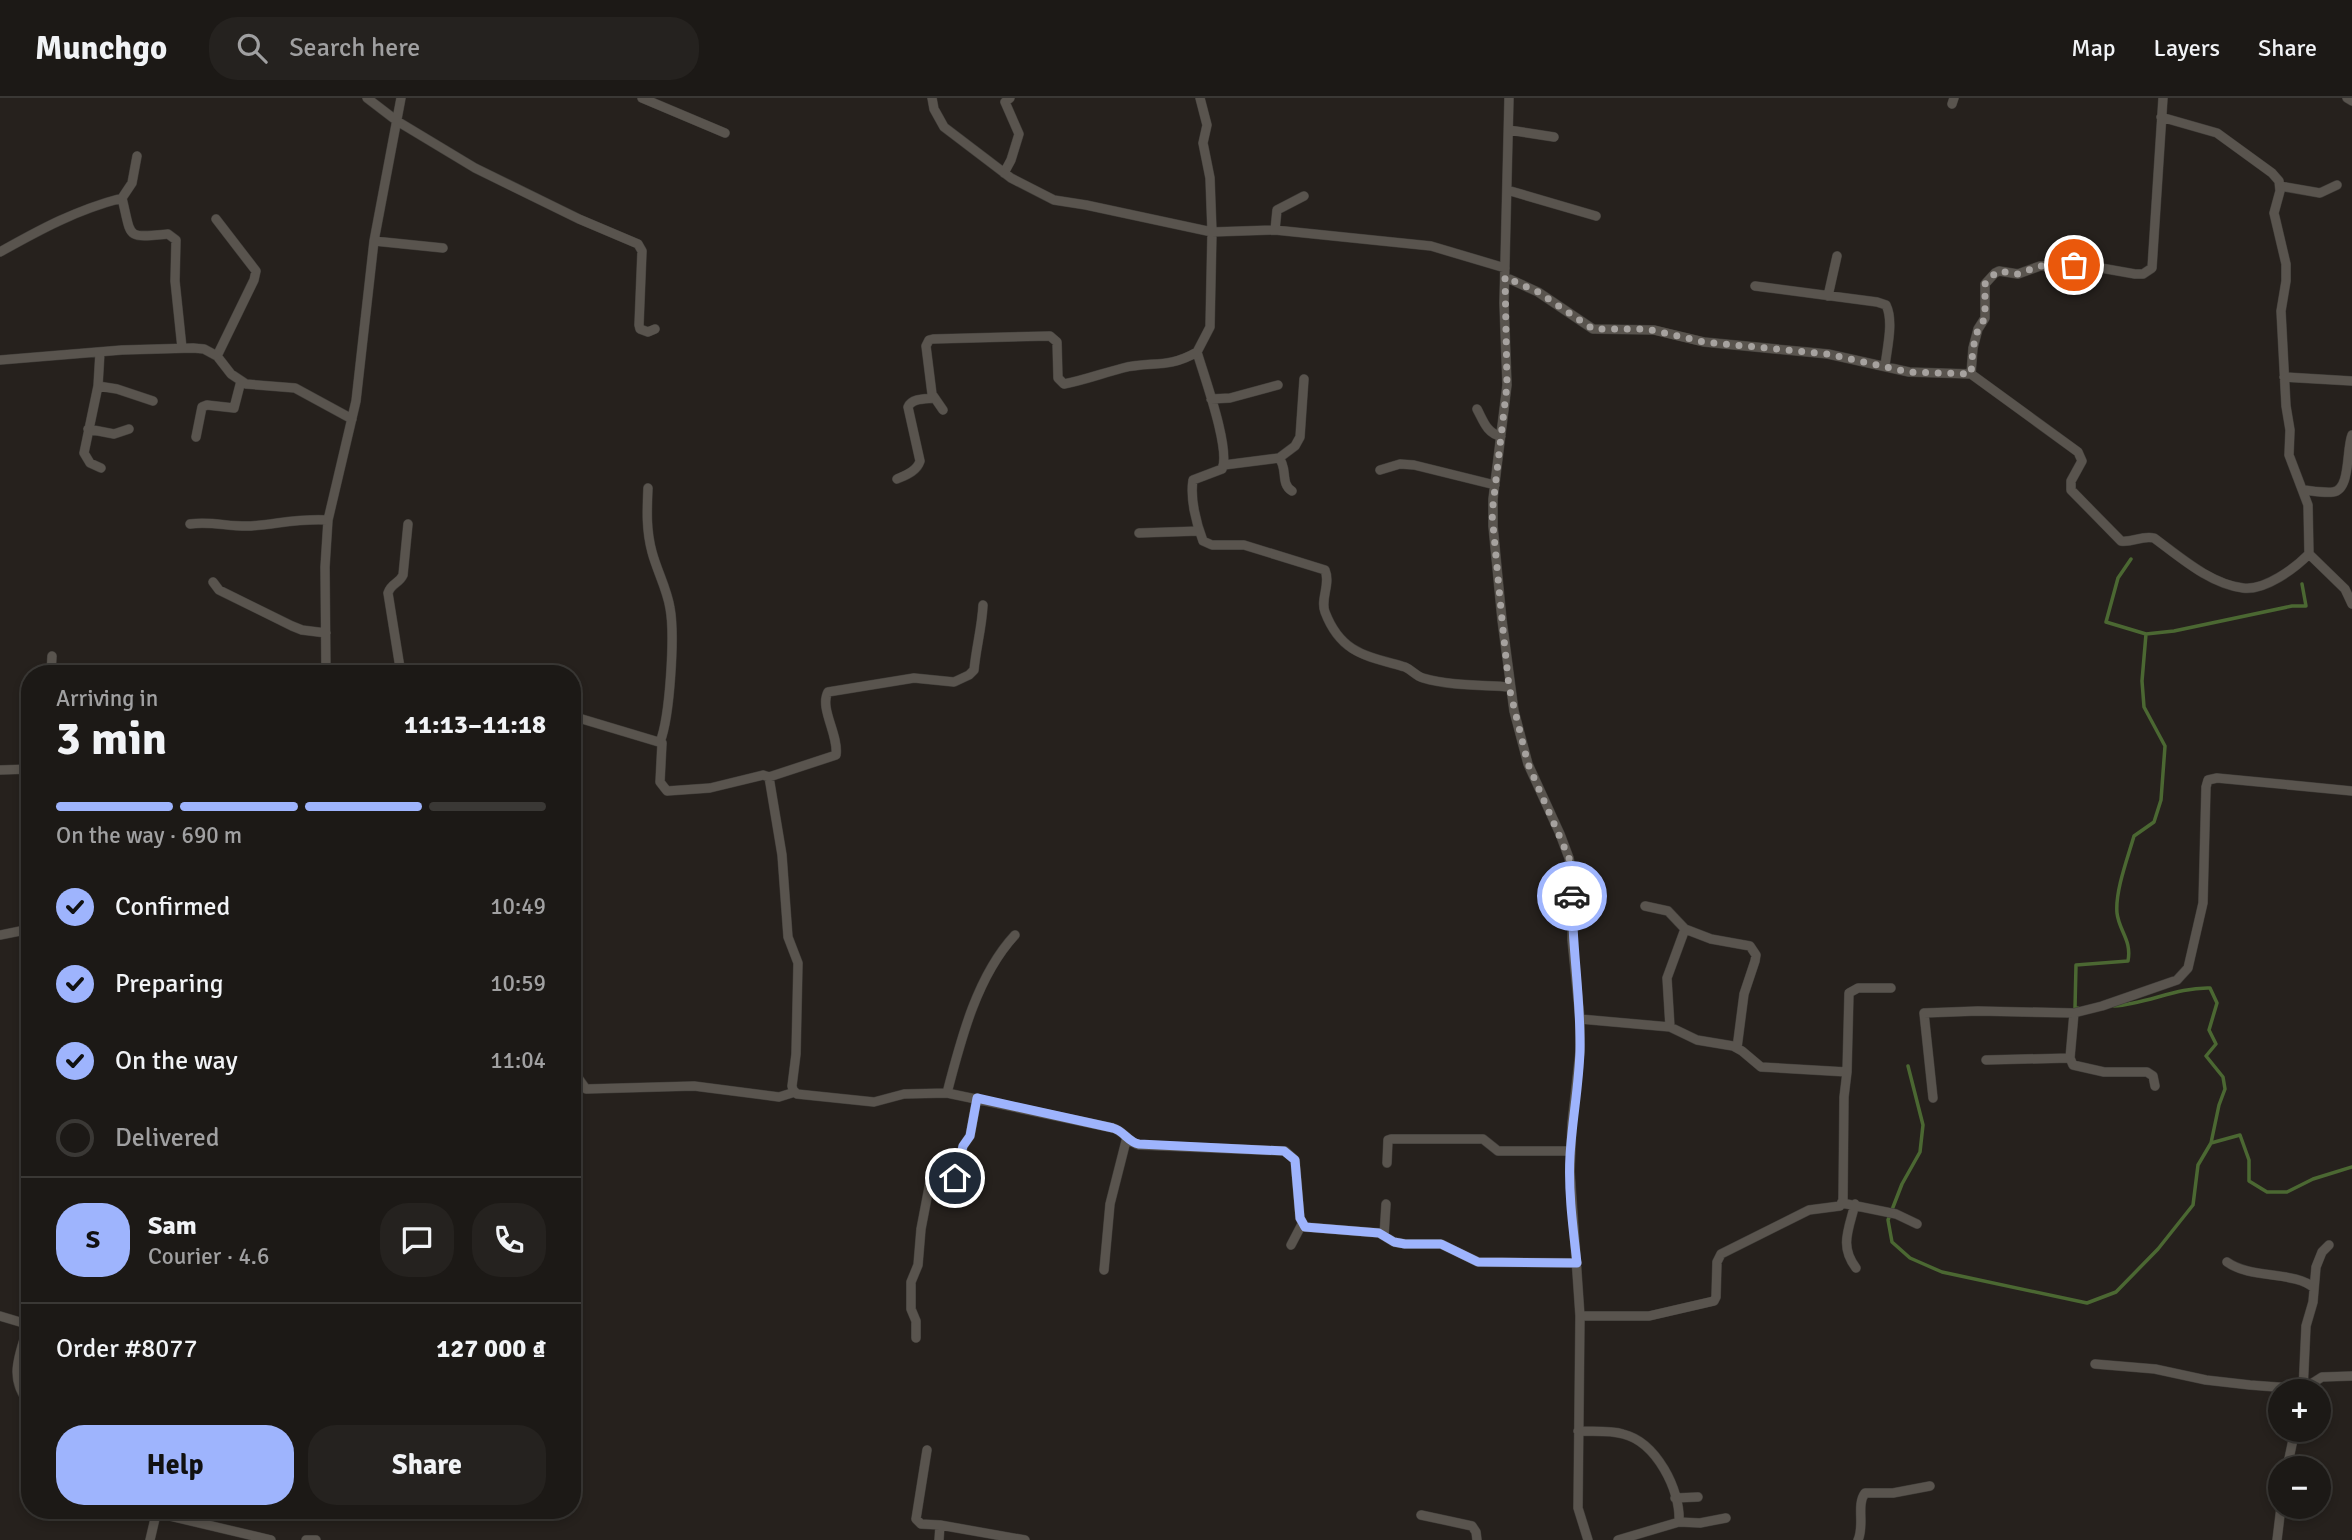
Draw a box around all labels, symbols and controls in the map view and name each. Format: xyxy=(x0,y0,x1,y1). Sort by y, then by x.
search box xyxy=(209,17,699,80)
text: Munchgo xyxy=(35,28,167,69)
icon: search xyxy=(233,29,271,67)
text: Search here xyxy=(289,32,420,64)
text: Map xyxy=(2071,33,2116,63)
text: Layers xyxy=(2154,33,2220,63)
text: Share xyxy=(2258,33,2317,63)
pin xyxy=(2044,235,2104,295)
icon: bag xyxy=(2055,246,2093,284)
text: Arriving in xyxy=(56,684,158,713)
text: 11:13–11:18 xyxy=(404,709,546,741)
text: 3 min xyxy=(56,711,167,767)
text: On the way · 690 m xyxy=(56,821,242,850)
courier xyxy=(1537,861,1607,931)
icon: car xyxy=(1553,877,1591,915)
icon: check xyxy=(56,888,94,926)
text: Confirmed xyxy=(115,891,230,923)
text: 10:49 xyxy=(490,892,546,921)
icon: check xyxy=(56,965,94,1003)
text: Preparing xyxy=(115,968,223,1000)
text: 10:59 xyxy=(490,969,546,998)
icon: check xyxy=(56,1042,94,1080)
text: On the way xyxy=(115,1045,238,1077)
text: 11:04 xyxy=(490,1046,546,1075)
text: Delivered xyxy=(115,1122,220,1154)
pin xyxy=(925,1148,985,1208)
icon: home xyxy=(936,1159,974,1197)
button: chat xyxy=(380,1203,454,1277)
button: phone xyxy=(472,1203,546,1277)
text: Sam xyxy=(148,1210,197,1242)
text: S xyxy=(86,1224,100,1256)
text: Courier · 4.6 xyxy=(148,1242,269,1271)
text: Order #8077 xyxy=(56,1333,197,1365)
text: 127 000 ₫ xyxy=(436,1333,546,1365)
map controls xyxy=(2268,1379,2331,1519)
button: + xyxy=(2268,1379,2331,1442)
button: Help xyxy=(56,1425,294,1505)
button: Share xyxy=(308,1425,546,1505)
button: − xyxy=(2268,1456,2331,1519)

